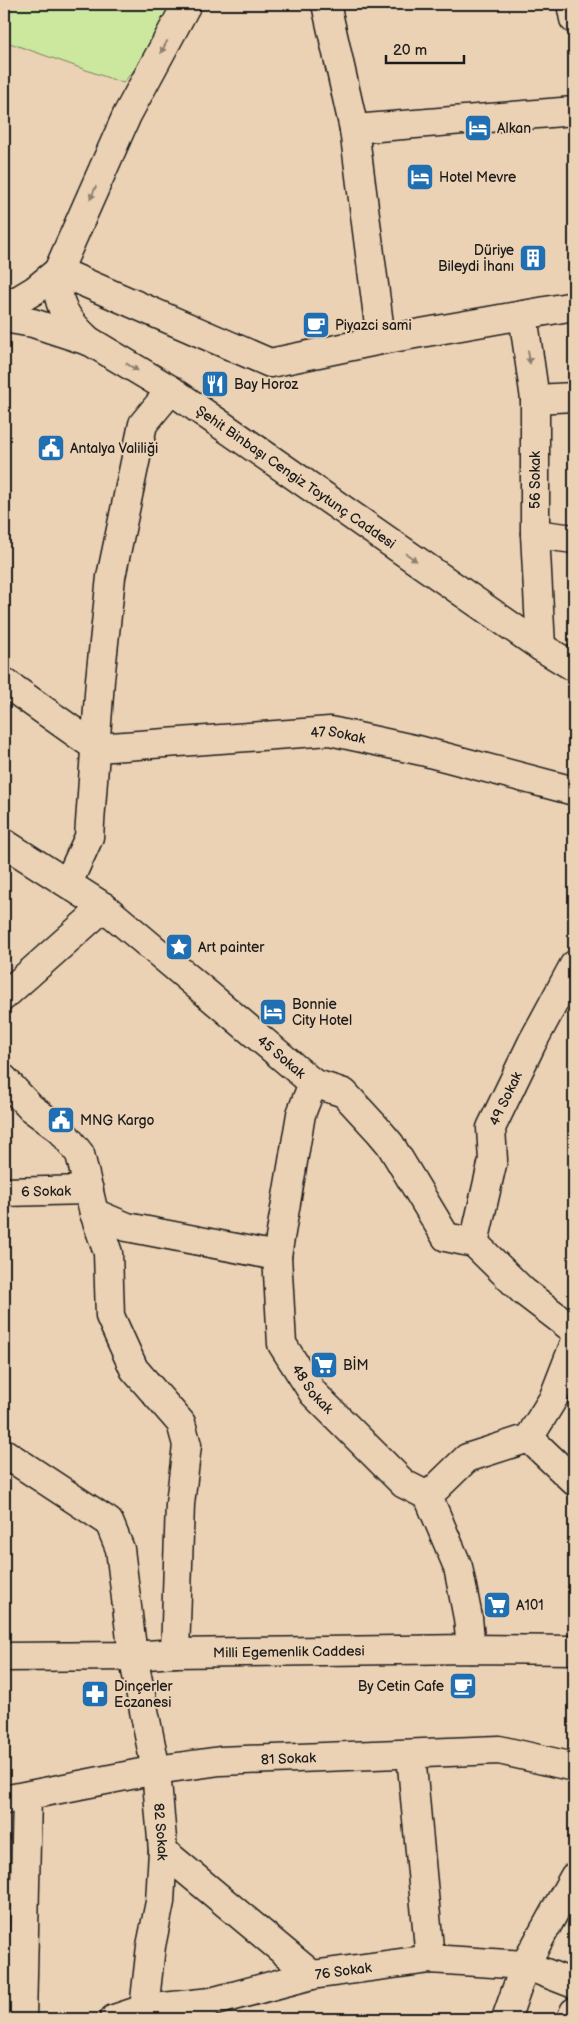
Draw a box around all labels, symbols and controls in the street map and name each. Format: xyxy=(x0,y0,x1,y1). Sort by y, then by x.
scale bar xyxy=(386,32,463,64)
one-way arrow xyxy=(160,40,168,54)
text: 20 m xyxy=(393,41,427,60)
hotel icon: Alkan xyxy=(463,113,493,143)
place label: Alkan xyxy=(497,120,531,137)
hotel icon: Hotel Mevre xyxy=(405,162,435,192)
place label: Hotel Mevre xyxy=(439,169,516,186)
one-way arrow xyxy=(88,186,96,200)
place label: Düriye Bileydi İhanı xyxy=(438,242,514,275)
building icon: Düriye Bileydi İhanı xyxy=(518,243,548,273)
cafe icon: Piyazci sami xyxy=(301,310,331,340)
place label: Piyazci sami xyxy=(335,317,412,334)
one-way arrow xyxy=(525,349,533,365)
one-way arrow xyxy=(126,363,139,372)
restaurant icon: Bay Horoz xyxy=(200,369,230,399)
place label: Bay Horoz xyxy=(234,376,299,393)
street label: Şehit Binbaşı Cengiz Toytunç Caddesi xyxy=(193,402,399,552)
public building icon: Antalya Valiliği xyxy=(36,433,66,463)
place label: Antalya Valiliği xyxy=(70,440,158,457)
street label: 56 Sokak xyxy=(527,451,544,509)
one-way arrow xyxy=(405,552,418,562)
street label: 47 Sokak xyxy=(310,723,367,748)
place icon: Art painter xyxy=(164,932,194,962)
place label: Art painter xyxy=(198,939,265,956)
place label: Bonnie City Hotel xyxy=(292,996,352,1029)
hotel icon: Bonnie City Hotel xyxy=(258,997,288,1027)
street label: 45 Sokak xyxy=(254,1032,309,1082)
street label: 49 Sokak xyxy=(485,1069,526,1129)
public building icon: MNG Kargo xyxy=(46,1105,76,1135)
place label: MNG Kargo xyxy=(80,1112,155,1129)
street label: 6 Sokak xyxy=(21,1182,71,1201)
supermarket icon: BİM xyxy=(309,1350,339,1380)
place label: BİM xyxy=(343,1356,369,1374)
street label: 48 Sokak xyxy=(288,1361,337,1418)
supermarket icon: A101 xyxy=(482,1590,512,1620)
place label: A101 xyxy=(516,1597,544,1614)
street label: Milli Egemenlik Caddesi xyxy=(213,1642,365,1661)
cafe icon: By Cetin Cafe xyxy=(448,1671,478,1701)
place label: Dinçerler Eczanesi xyxy=(114,1678,174,1711)
place label: By Cetin Cafe xyxy=(358,1678,444,1695)
pharmacy icon: Dinçerler Eczanesi xyxy=(80,1679,110,1709)
street label: 81 Sokak xyxy=(261,1749,316,1768)
street label: 82 Sokak xyxy=(150,1802,171,1861)
street label: 76 Sokak xyxy=(314,1959,373,1984)

